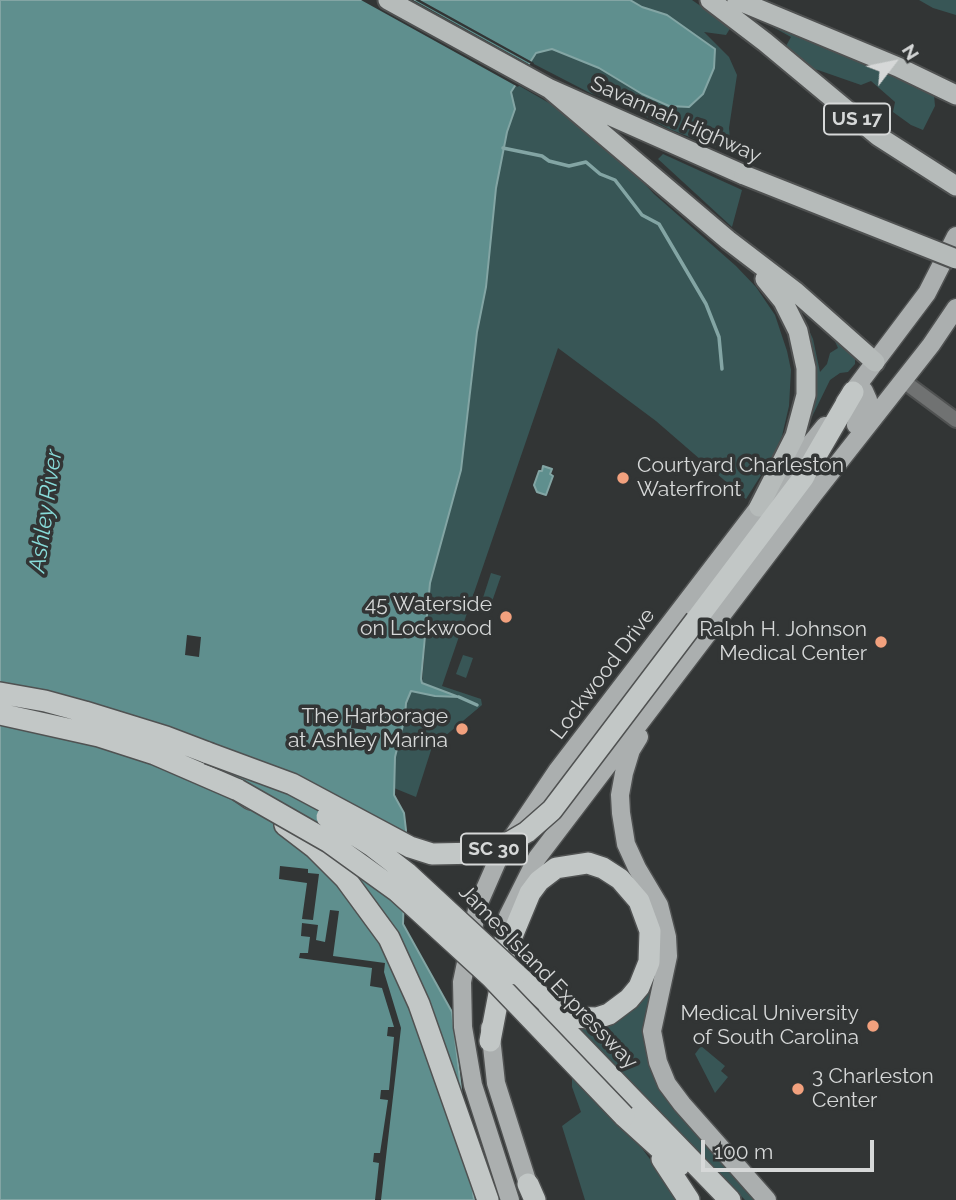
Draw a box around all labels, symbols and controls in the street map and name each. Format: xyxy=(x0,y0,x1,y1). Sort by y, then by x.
north arrow xyxy=(858,28,928,98)
text: N xyxy=(898,40,924,64)
street label: Savannah Highway xyxy=(587,71,765,169)
road number: US 17 xyxy=(824,104,890,134)
water label: Ashley River xyxy=(24,448,68,574)
place label: Courtyard Charleston Waterfront xyxy=(637,453,844,503)
marker: Courtyard Charleston Waterfront xyxy=(615,470,631,486)
place label: 45 Waterside on Lockwood xyxy=(360,592,492,642)
street label: Lockwood Drive xyxy=(546,604,660,744)
marker: 45 Waterside on Lockwood xyxy=(498,609,514,625)
place label: Ralph H. Johnson Medical Center xyxy=(699,617,867,667)
marker: Ralph H. Johnson Medical Center xyxy=(873,634,889,650)
place label: The Harborage at Ashley Marina xyxy=(288,704,448,754)
marker: The Harborage at Ashley Marina xyxy=(454,721,470,737)
road number: SC 30 xyxy=(461,834,527,864)
street label: James Island Expressway xyxy=(453,880,643,1074)
place label: Medical University of South Carolina xyxy=(681,1001,859,1051)
marker: Medical University of South Carolina xyxy=(865,1018,881,1034)
place label: 3 Charleston Center xyxy=(812,1064,934,1114)
marker: 3 Charleston Center xyxy=(790,1081,806,1097)
scale bar xyxy=(704,1126,877,1170)
text: 100 m xyxy=(714,1139,773,1164)

